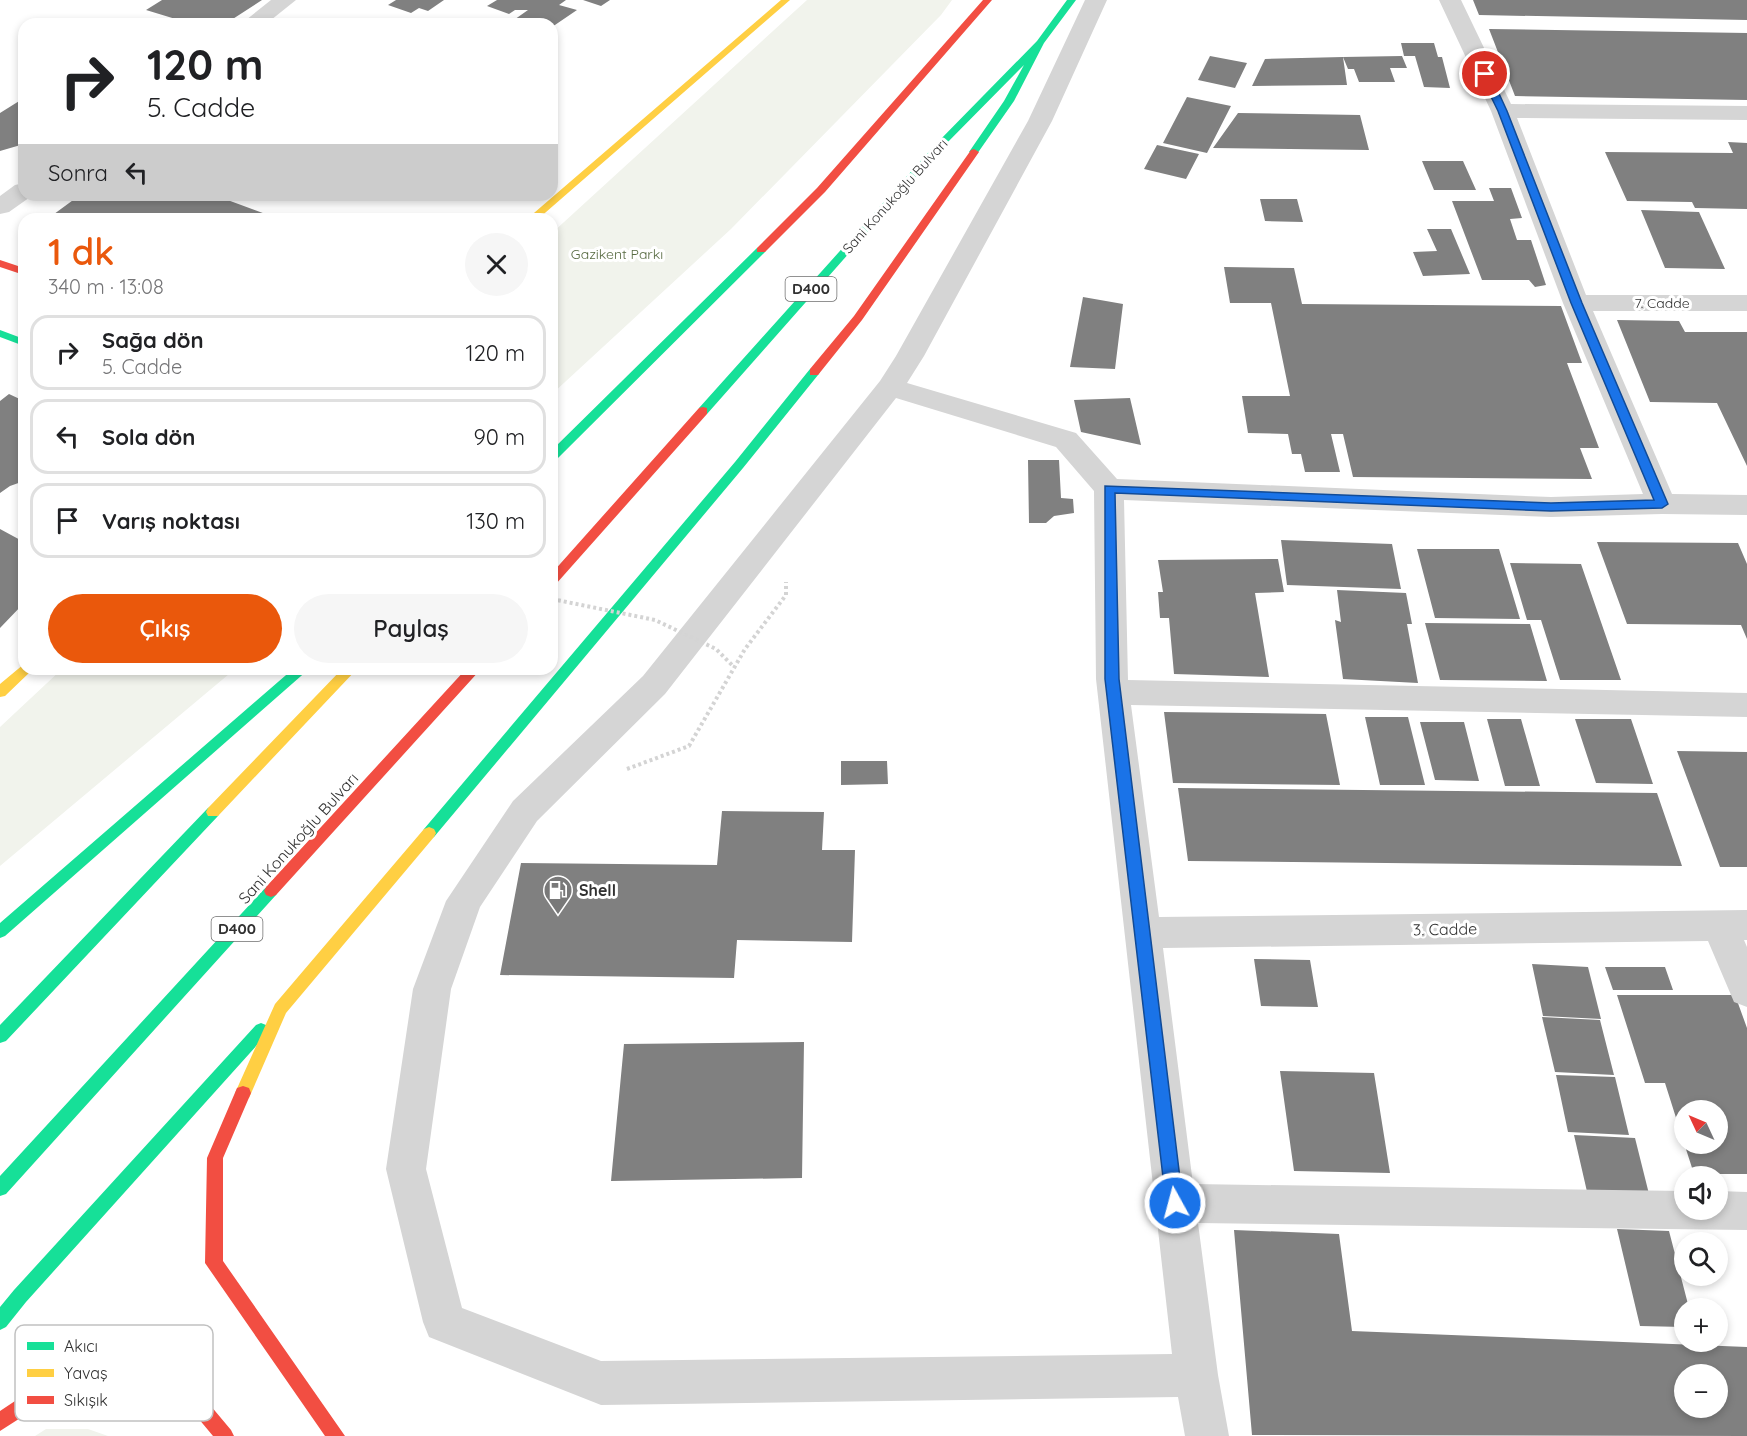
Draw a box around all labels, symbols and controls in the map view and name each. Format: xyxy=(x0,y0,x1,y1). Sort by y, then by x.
text: 120 m xyxy=(147,38,264,91)
icon: right xyxy=(48,42,126,120)
pin xyxy=(1459,48,1510,99)
icon: arrive xyxy=(1468,57,1501,90)
text: 5. Cadde xyxy=(147,90,255,124)
street label: Sani Konukoğlu Bulvarı xyxy=(839,135,951,257)
icon: left xyxy=(120,156,153,189)
text: Sonra xyxy=(48,159,108,187)
text: 1 dk xyxy=(48,229,114,274)
button: close xyxy=(465,233,528,296)
park label: Gazikent Parkı xyxy=(571,245,663,263)
text: 340 m · 13:08 xyxy=(48,274,164,299)
road number: D400 xyxy=(786,277,836,301)
street label: 7. Cadde xyxy=(1634,294,1690,312)
text: Sağa dön xyxy=(102,326,204,354)
icon: right xyxy=(51,336,84,369)
text: 120 m xyxy=(466,339,525,367)
text: 5. Cadde xyxy=(102,354,182,379)
icon: left xyxy=(51,420,84,453)
text: Sola dön xyxy=(102,423,195,451)
text: 90 m xyxy=(474,423,525,451)
icon: arrive xyxy=(51,504,84,537)
text: Varış noktası xyxy=(102,507,240,535)
text: 130 m xyxy=(466,507,525,535)
button: Çıkış xyxy=(48,594,282,663)
button: Paylaş xyxy=(294,594,528,663)
street label: Sani Konukoğlu Bulvarı xyxy=(234,768,362,908)
fuel station icon: Shell xyxy=(542,874,574,916)
place label: Shell xyxy=(579,880,616,900)
road number: D400 xyxy=(212,917,262,941)
street label: 3. Cadde xyxy=(1413,918,1477,940)
north arrow xyxy=(1674,1100,1728,1154)
map controls xyxy=(1674,1100,1728,1418)
button: sound xyxy=(1674,1166,1728,1220)
position arrow xyxy=(1143,1171,1207,1235)
button: search xyxy=(1674,1232,1728,1286)
button: + xyxy=(1674,1298,1728,1352)
legend xyxy=(15,1325,213,1421)
text: Akıcı xyxy=(64,1336,98,1356)
text: Yavaş xyxy=(64,1363,108,1383)
button: − xyxy=(1674,1364,1728,1418)
text: Sıkışık xyxy=(64,1390,108,1410)

